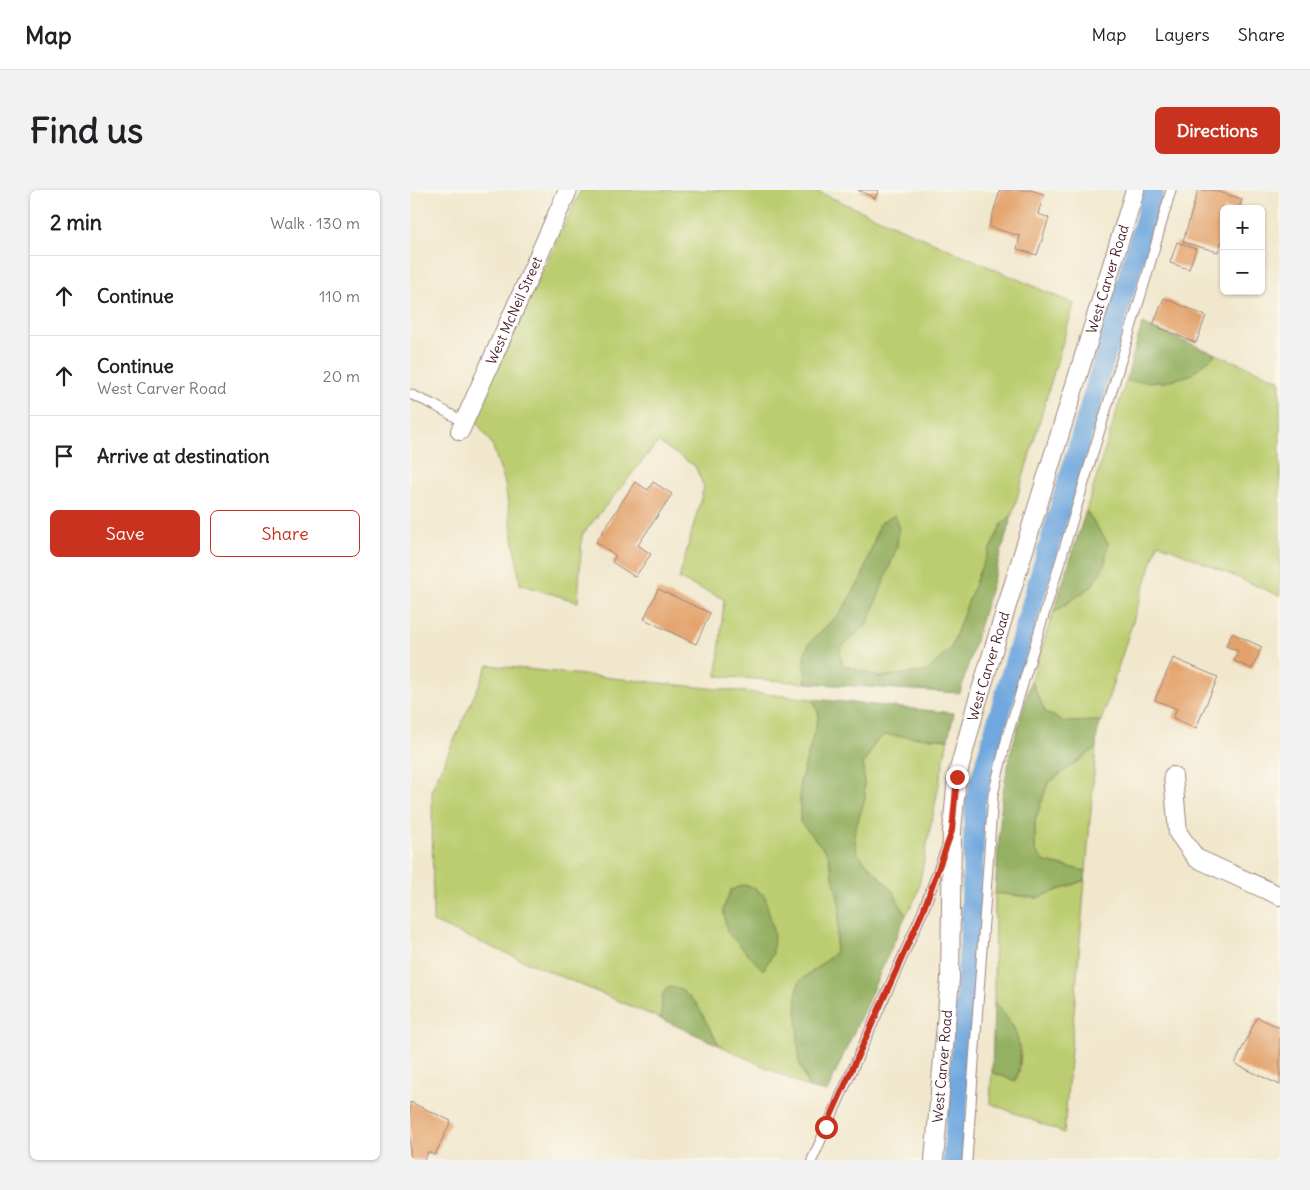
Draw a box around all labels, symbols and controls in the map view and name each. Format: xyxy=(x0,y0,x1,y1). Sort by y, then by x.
text: Map xyxy=(25,20,72,50)
text: Map xyxy=(1091,23,1126,46)
text: Layers xyxy=(1154,23,1210,46)
text: Share xyxy=(1238,23,1285,46)
button: Directions xyxy=(1155,107,1280,154)
text: Find us xyxy=(30,108,143,152)
map controls xyxy=(1220,205,1265,295)
button: + xyxy=(1220,205,1265,250)
text: 2 min xyxy=(50,209,102,236)
text: Walk · 130 m xyxy=(270,213,360,233)
street label: West Carver Road xyxy=(1082,222,1133,336)
button: − xyxy=(1220,250,1265,295)
street label: West McNeil Street xyxy=(482,253,546,367)
icon: ahead xyxy=(50,282,78,310)
text: Continue xyxy=(97,284,174,308)
text: 110 m xyxy=(319,286,360,306)
text: Continue xyxy=(97,354,174,378)
icon: ahead xyxy=(50,362,78,390)
text: 20 m xyxy=(323,366,360,386)
text: West Carver Road xyxy=(97,378,226,398)
icon: arrive xyxy=(50,442,78,470)
text: Arrive at destination xyxy=(97,444,270,468)
button: Save xyxy=(50,510,200,557)
button: Share xyxy=(210,510,360,557)
street label: West Carver Road xyxy=(963,610,1014,723)
route end xyxy=(946,766,969,789)
street label: West Carver Road xyxy=(928,1009,956,1124)
route start xyxy=(815,1116,838,1139)

